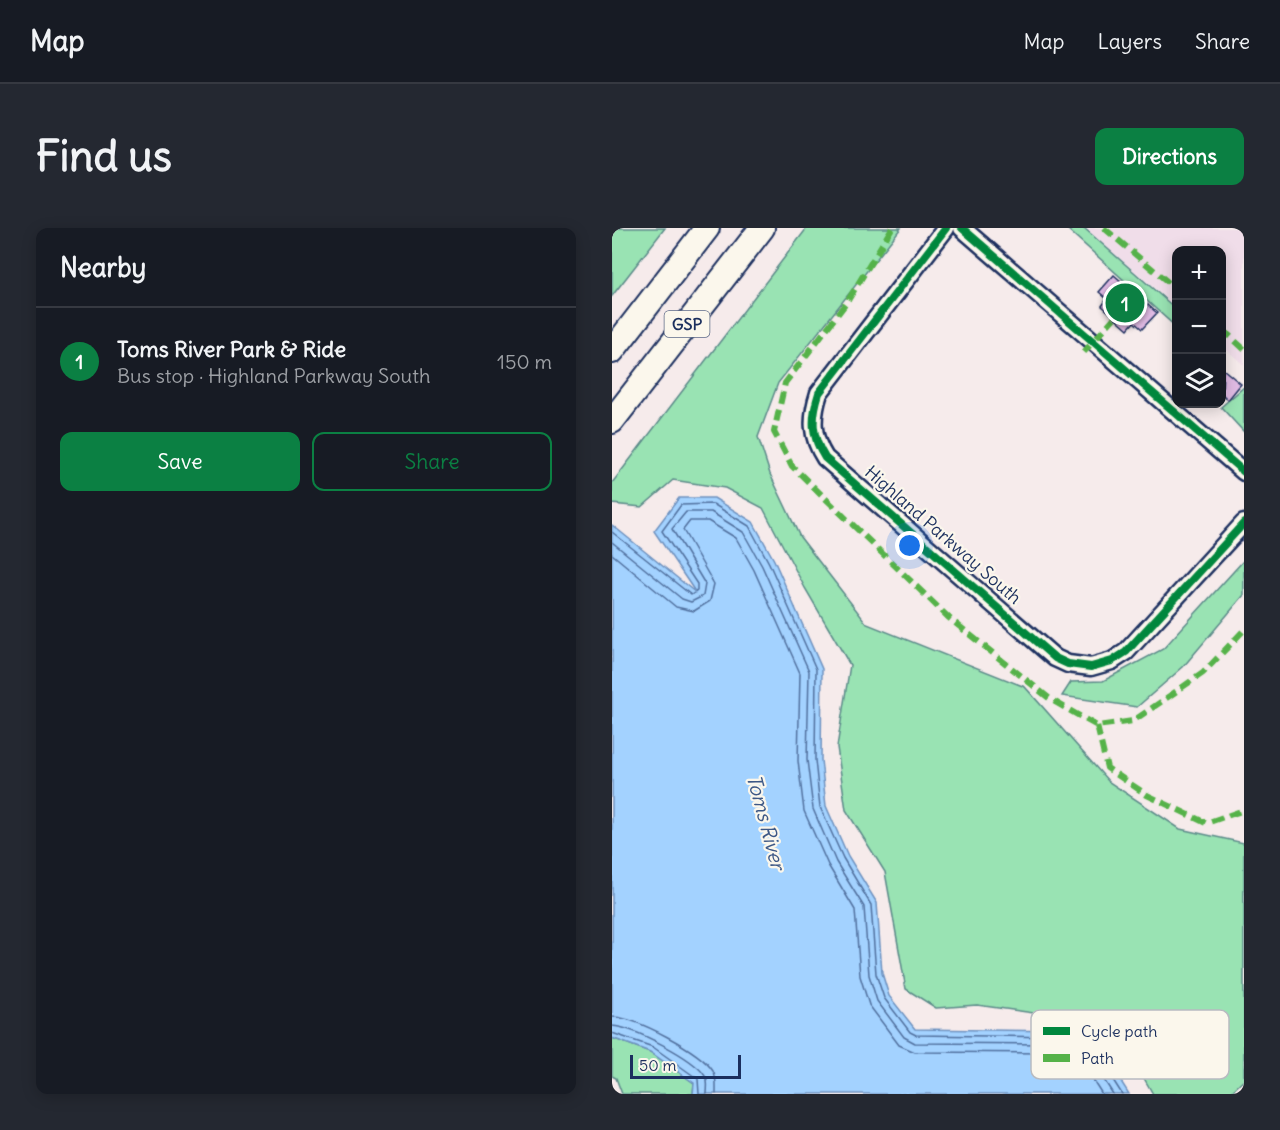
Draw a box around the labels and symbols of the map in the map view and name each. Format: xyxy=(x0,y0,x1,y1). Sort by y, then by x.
pin: 1 xyxy=(1106,280,1144,326)
road number: GSP xyxy=(664,311,710,337)
street label: Highland Parkway South xyxy=(860,460,1026,609)
your location xyxy=(895,531,924,560)
water label: Toms River xyxy=(742,771,792,875)
legend xyxy=(1031,1010,1229,1079)
text: Cycle path xyxy=(1081,1021,1157,1041)
text: Path xyxy=(1081,1048,1114,1068)
scale bar xyxy=(630,1052,741,1080)

